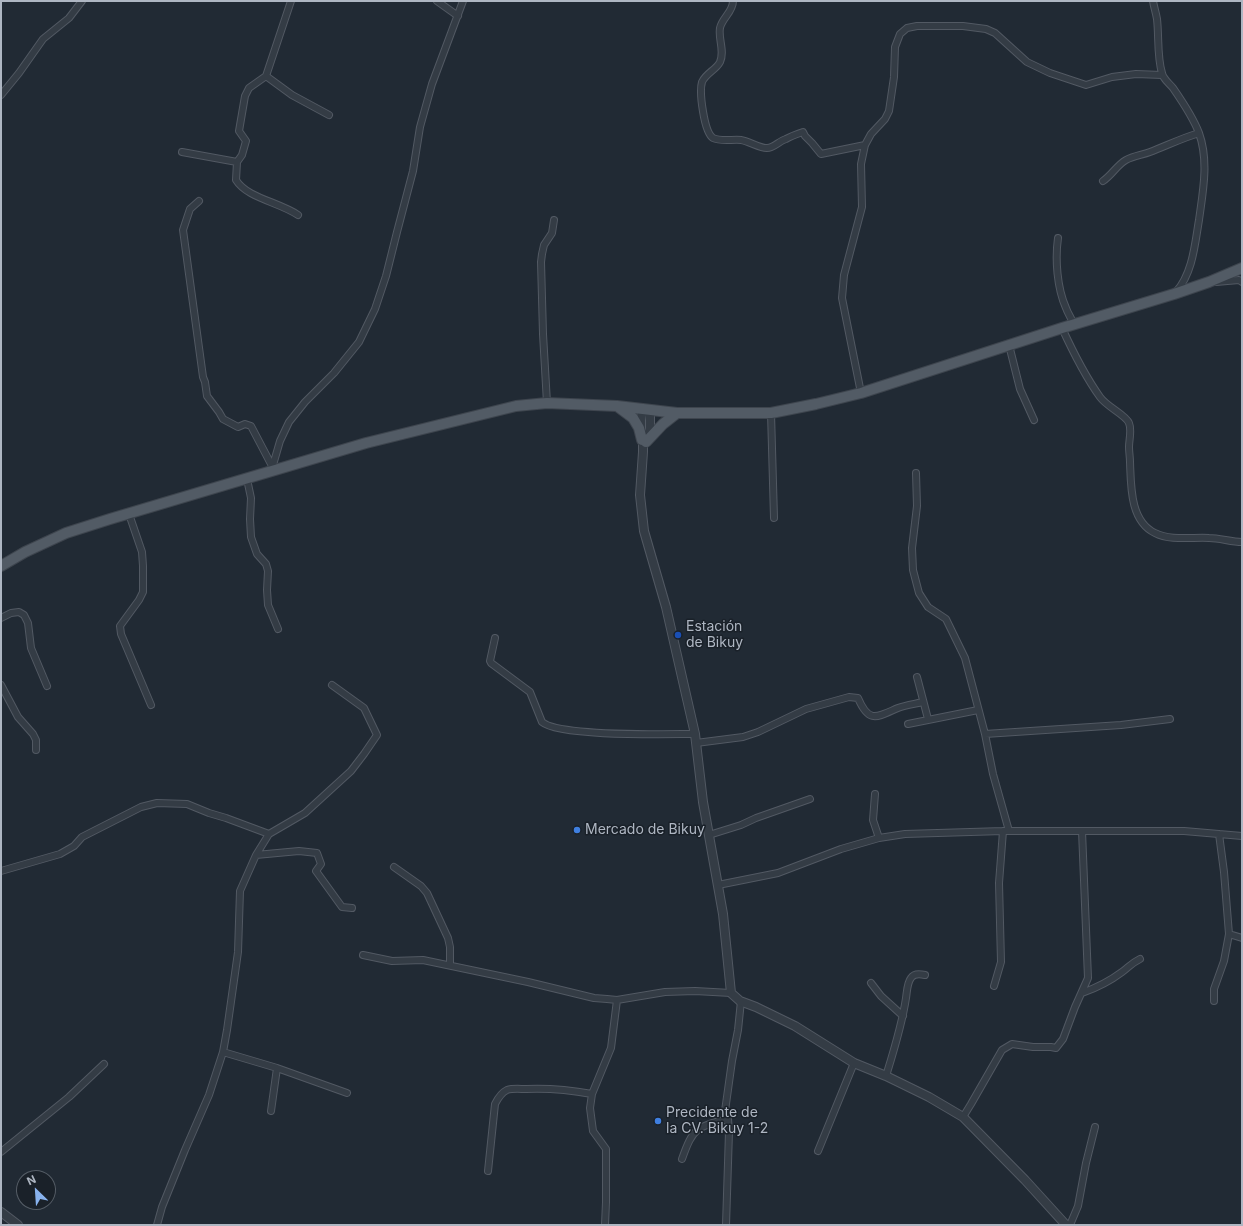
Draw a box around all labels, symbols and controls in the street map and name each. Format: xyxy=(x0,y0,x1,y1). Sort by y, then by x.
place label: Estación de Bikuy xyxy=(686,619,743,652)
marker: Estación de Bikuy xyxy=(673,630,683,640)
place label: Mercado de Bikuy xyxy=(585,822,705,838)
marker: Mercado de Bikuy xyxy=(572,825,582,835)
place label: Precidente de la CV. Bikuy 1-2 xyxy=(666,1105,768,1138)
marker: Precidente de la CV. Bikuy 1-2 xyxy=(653,1116,663,1126)
north arrow xyxy=(16,1170,56,1210)
text: N xyxy=(25,1172,38,1188)

